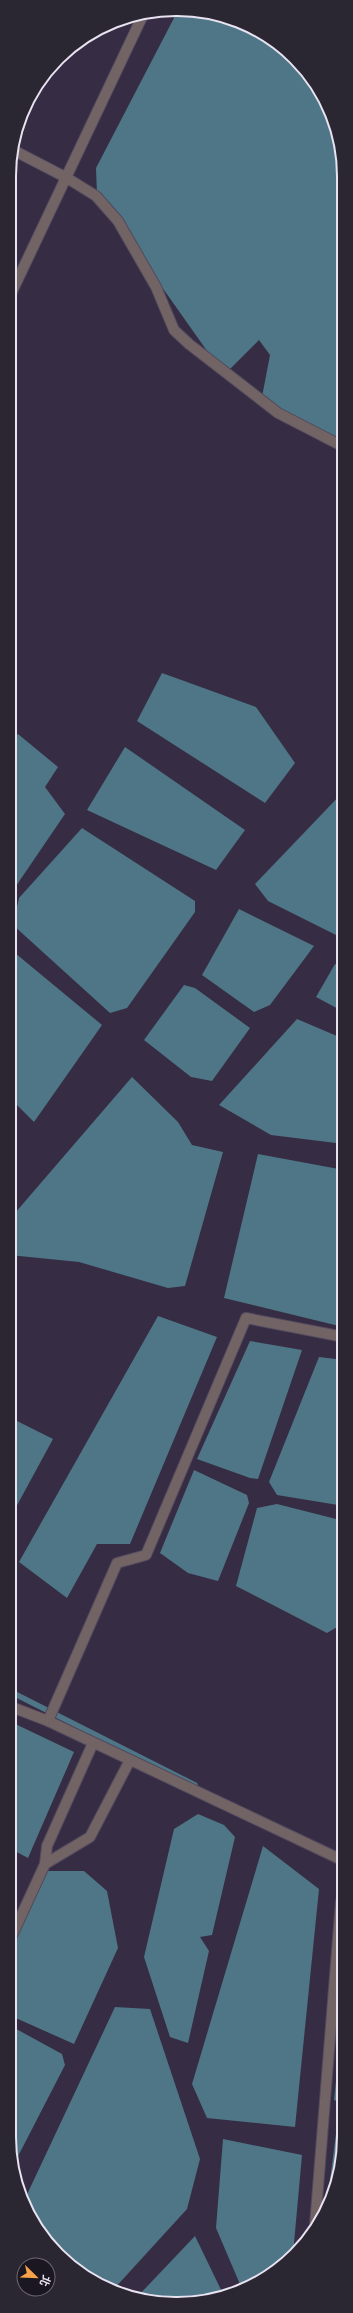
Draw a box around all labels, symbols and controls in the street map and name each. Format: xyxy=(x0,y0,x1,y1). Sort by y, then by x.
north arrow xyxy=(16,2257,56,2297)
text: 北 xyxy=(38,2274,54,2289)

